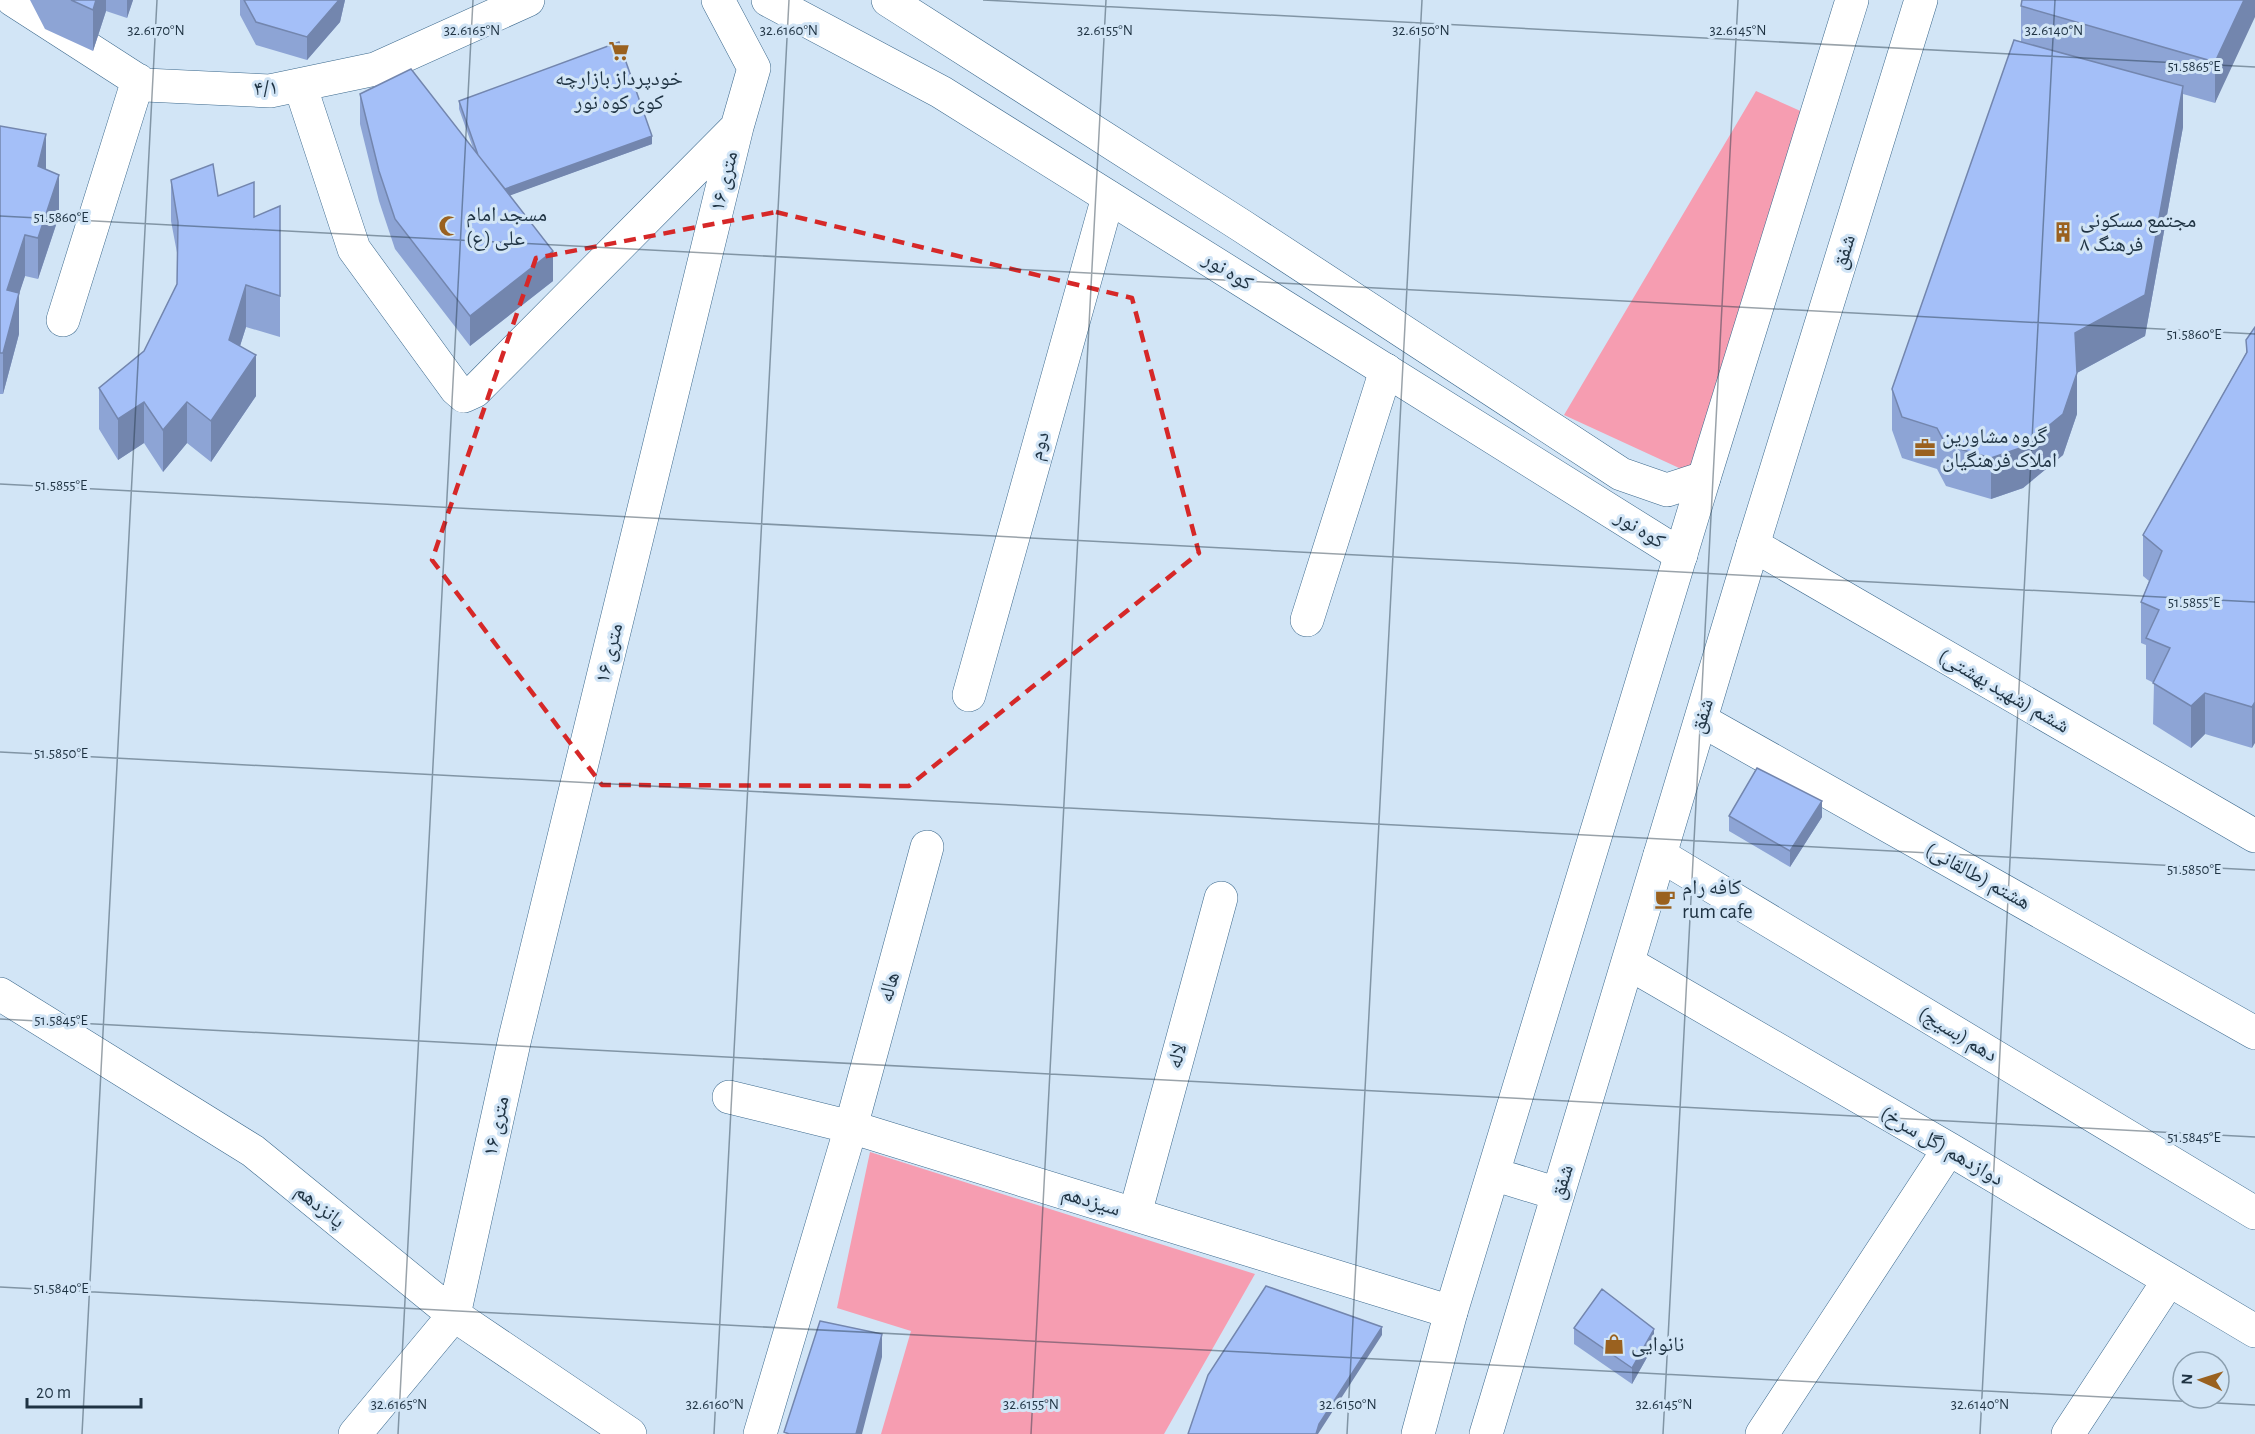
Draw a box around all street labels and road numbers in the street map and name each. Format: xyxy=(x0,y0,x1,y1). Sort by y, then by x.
street label: ۴/۱ xyxy=(253,77,279,99)
street label: ۱۶ متری xyxy=(706,149,743,213)
street label: شفق xyxy=(1829,232,1861,273)
street label: کوه نور xyxy=(1199,247,1257,294)
street label: دوم xyxy=(1025,429,1056,464)
street label: کوه نور xyxy=(1611,505,1669,552)
street label: ۱۶ متری xyxy=(591,621,628,685)
street label: ششم (شهید بهشتی) xyxy=(1933,645,2073,740)
street label: شفق xyxy=(1687,696,1719,737)
street label: هشتم (طالقانی) xyxy=(1921,839,2034,916)
street label: هاله xyxy=(875,970,903,1004)
street label: دهم (بسیج) xyxy=(1913,1002,2001,1068)
street label: لاله xyxy=(1164,1041,1190,1071)
street label: ۱۶ متری xyxy=(479,1094,514,1158)
street label: دوازدهم (گل سرخ) xyxy=(1875,1102,2007,1192)
street label: شفق xyxy=(1547,1162,1579,1203)
street label: پانزدهم xyxy=(289,1180,349,1235)
street label: سیزدهم xyxy=(1058,1182,1123,1223)

